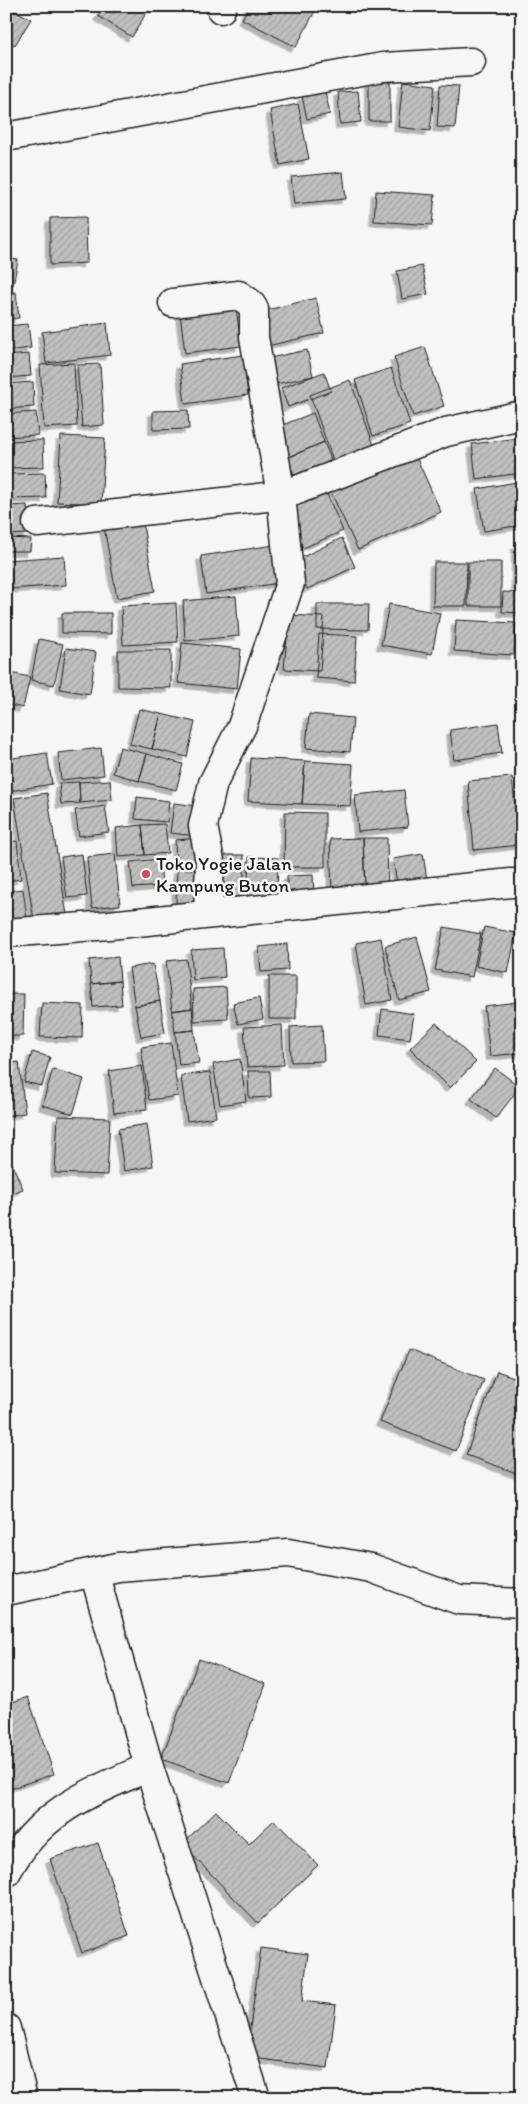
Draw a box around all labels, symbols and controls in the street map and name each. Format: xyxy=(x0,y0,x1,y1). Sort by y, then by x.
place label: Toko Yogie Jalan Kampung Buton xyxy=(156,852,292,897)
marker: Toko Yogie Jalan Kampung Buton xyxy=(140,868,152,880)

